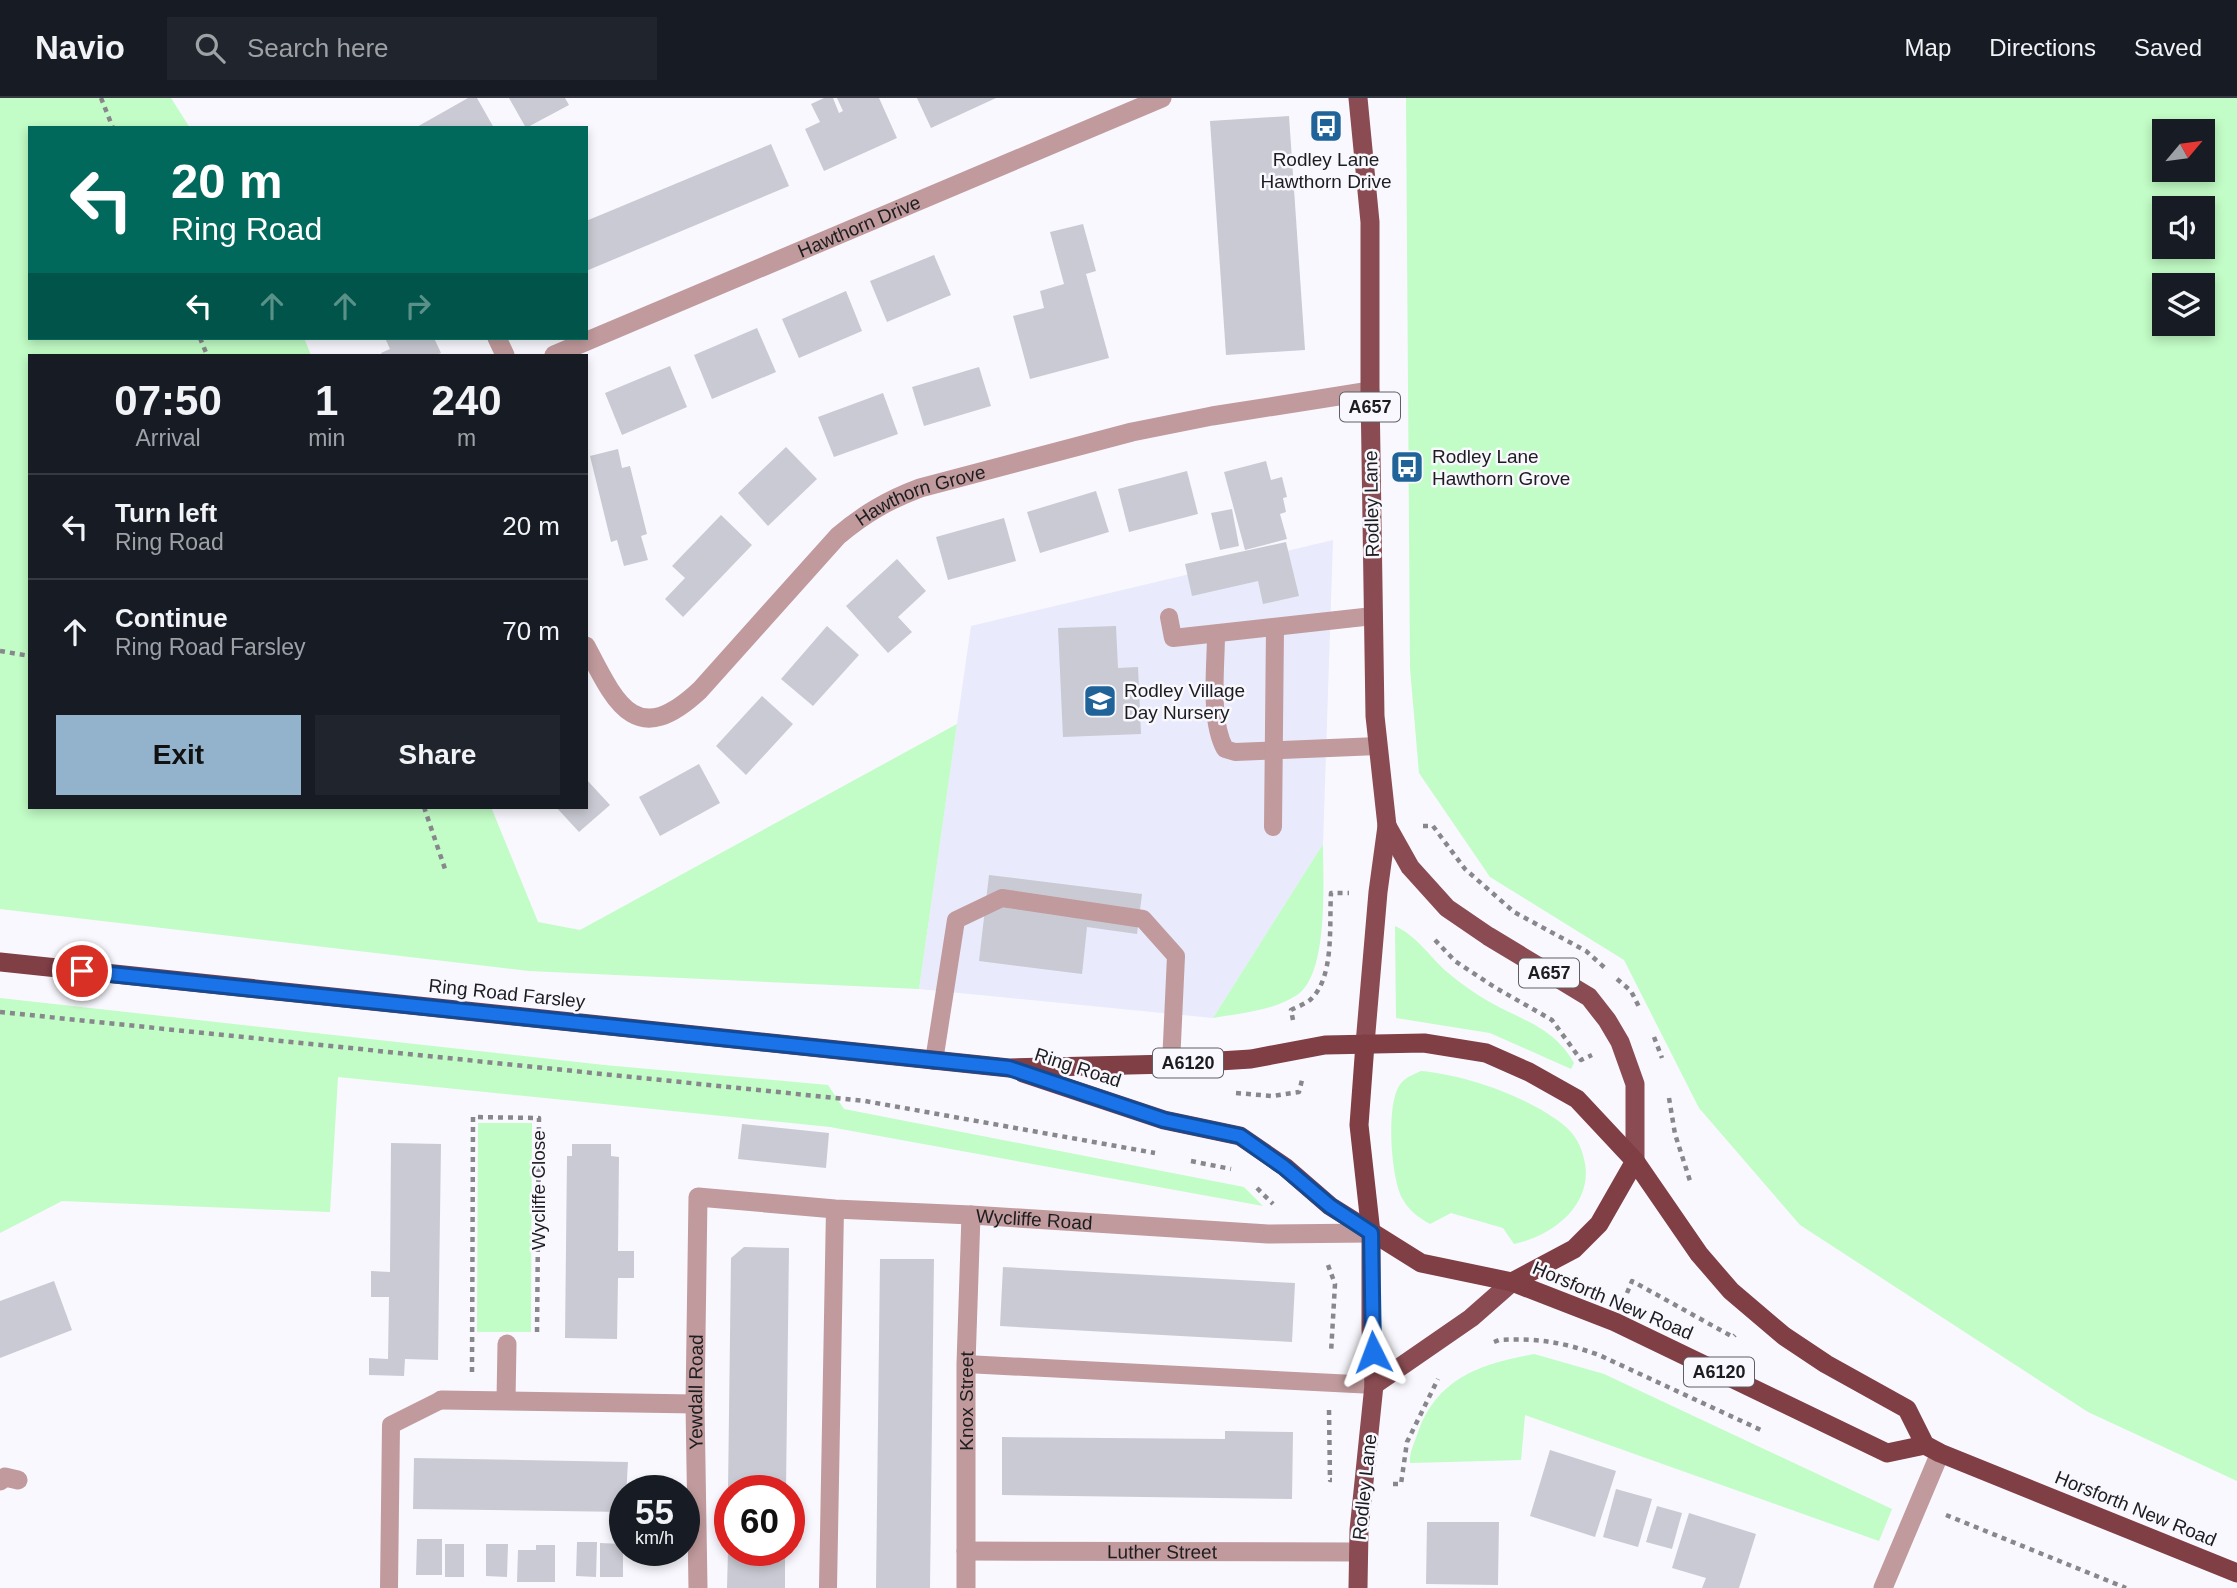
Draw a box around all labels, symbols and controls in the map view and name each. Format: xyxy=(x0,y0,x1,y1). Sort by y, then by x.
search box xyxy=(167,17,657,80)
text: Navio xyxy=(35,29,125,66)
icon: search xyxy=(191,29,229,67)
text: Search here xyxy=(247,33,389,63)
text: Map xyxy=(1905,34,1951,61)
text: Directions xyxy=(1989,34,2096,61)
text: Saved xyxy=(2134,34,2202,61)
bus stop icon: Rodley Lane Hawthorn Drive xyxy=(1307,107,1345,145)
north arrow xyxy=(2152,119,2216,182)
map controls xyxy=(2152,119,2215,336)
place label: Rodley Lane Hawthorn Drive xyxy=(1261,149,1391,192)
icon: left xyxy=(56,154,147,245)
text: 20 m xyxy=(171,154,283,208)
street label: Hawthorn Drive xyxy=(795,191,924,262)
button: sound xyxy=(2152,196,2215,259)
text: Ring Road xyxy=(171,211,322,247)
button: layers xyxy=(2152,273,2215,336)
icon: left xyxy=(180,287,218,325)
icon: ahead xyxy=(253,287,291,325)
icon: ahead xyxy=(326,287,364,325)
icon: right xyxy=(399,287,437,325)
text: 07:50 xyxy=(114,377,222,424)
text: 1 xyxy=(315,377,338,424)
text: 240 xyxy=(432,377,502,424)
road number: A657 xyxy=(1340,393,1400,422)
text: Arrival xyxy=(135,425,201,451)
text: min xyxy=(308,425,345,451)
text: m xyxy=(457,425,476,451)
place label: Rodley Lane Hawthorn Grove xyxy=(1432,446,1570,489)
bus stop icon: Rodley Lane Hawthorn Grove xyxy=(1388,448,1426,486)
street label: Rodley Lane xyxy=(1360,450,1383,558)
street label: Hawthorn Grove xyxy=(851,461,988,530)
text: Turn left xyxy=(115,498,217,528)
icon: left xyxy=(56,508,94,546)
text: 20 m xyxy=(502,511,560,541)
text: Ring Road xyxy=(115,529,224,555)
text: Continue xyxy=(115,603,228,633)
icon: ahead xyxy=(56,613,94,651)
text: 70 m xyxy=(502,616,560,646)
text: Ring Road Farsley xyxy=(115,634,305,660)
place label: Rodley Village Day Nursery xyxy=(1124,680,1245,723)
school or university icon: Rodley Village Day Nursery xyxy=(1081,682,1119,720)
button: Exit xyxy=(56,715,301,795)
button: Share xyxy=(315,715,560,795)
pin xyxy=(52,941,112,1001)
icon: arrive xyxy=(63,952,101,990)
road number: A657 xyxy=(1519,958,1579,988)
street label: Ring Road Farsley xyxy=(428,975,587,1012)
street label: Ring Road xyxy=(1032,1044,1124,1091)
road number: A6120 xyxy=(1153,1048,1223,1078)
street label: Wycliffe Close xyxy=(528,1130,549,1250)
street label: Wycliffe Road xyxy=(975,1205,1093,1234)
street label: Horsforth New Road xyxy=(1529,1257,1696,1344)
position arrow xyxy=(1336,1315,1410,1389)
street label: Yewdall Road xyxy=(685,1334,707,1450)
street label: Knox Street xyxy=(956,1350,977,1451)
road number: A6120 xyxy=(1684,1358,1754,1386)
street label: Rodley Lane xyxy=(1348,1433,1381,1541)
street label: Horsforth New Road xyxy=(2052,1466,2220,1550)
speed limit sign: 60 xyxy=(714,1475,805,1566)
text: 55 xyxy=(635,1492,674,1531)
text: km/h xyxy=(635,1528,674,1548)
street label: Luther Street xyxy=(1107,1541,1218,1563)

